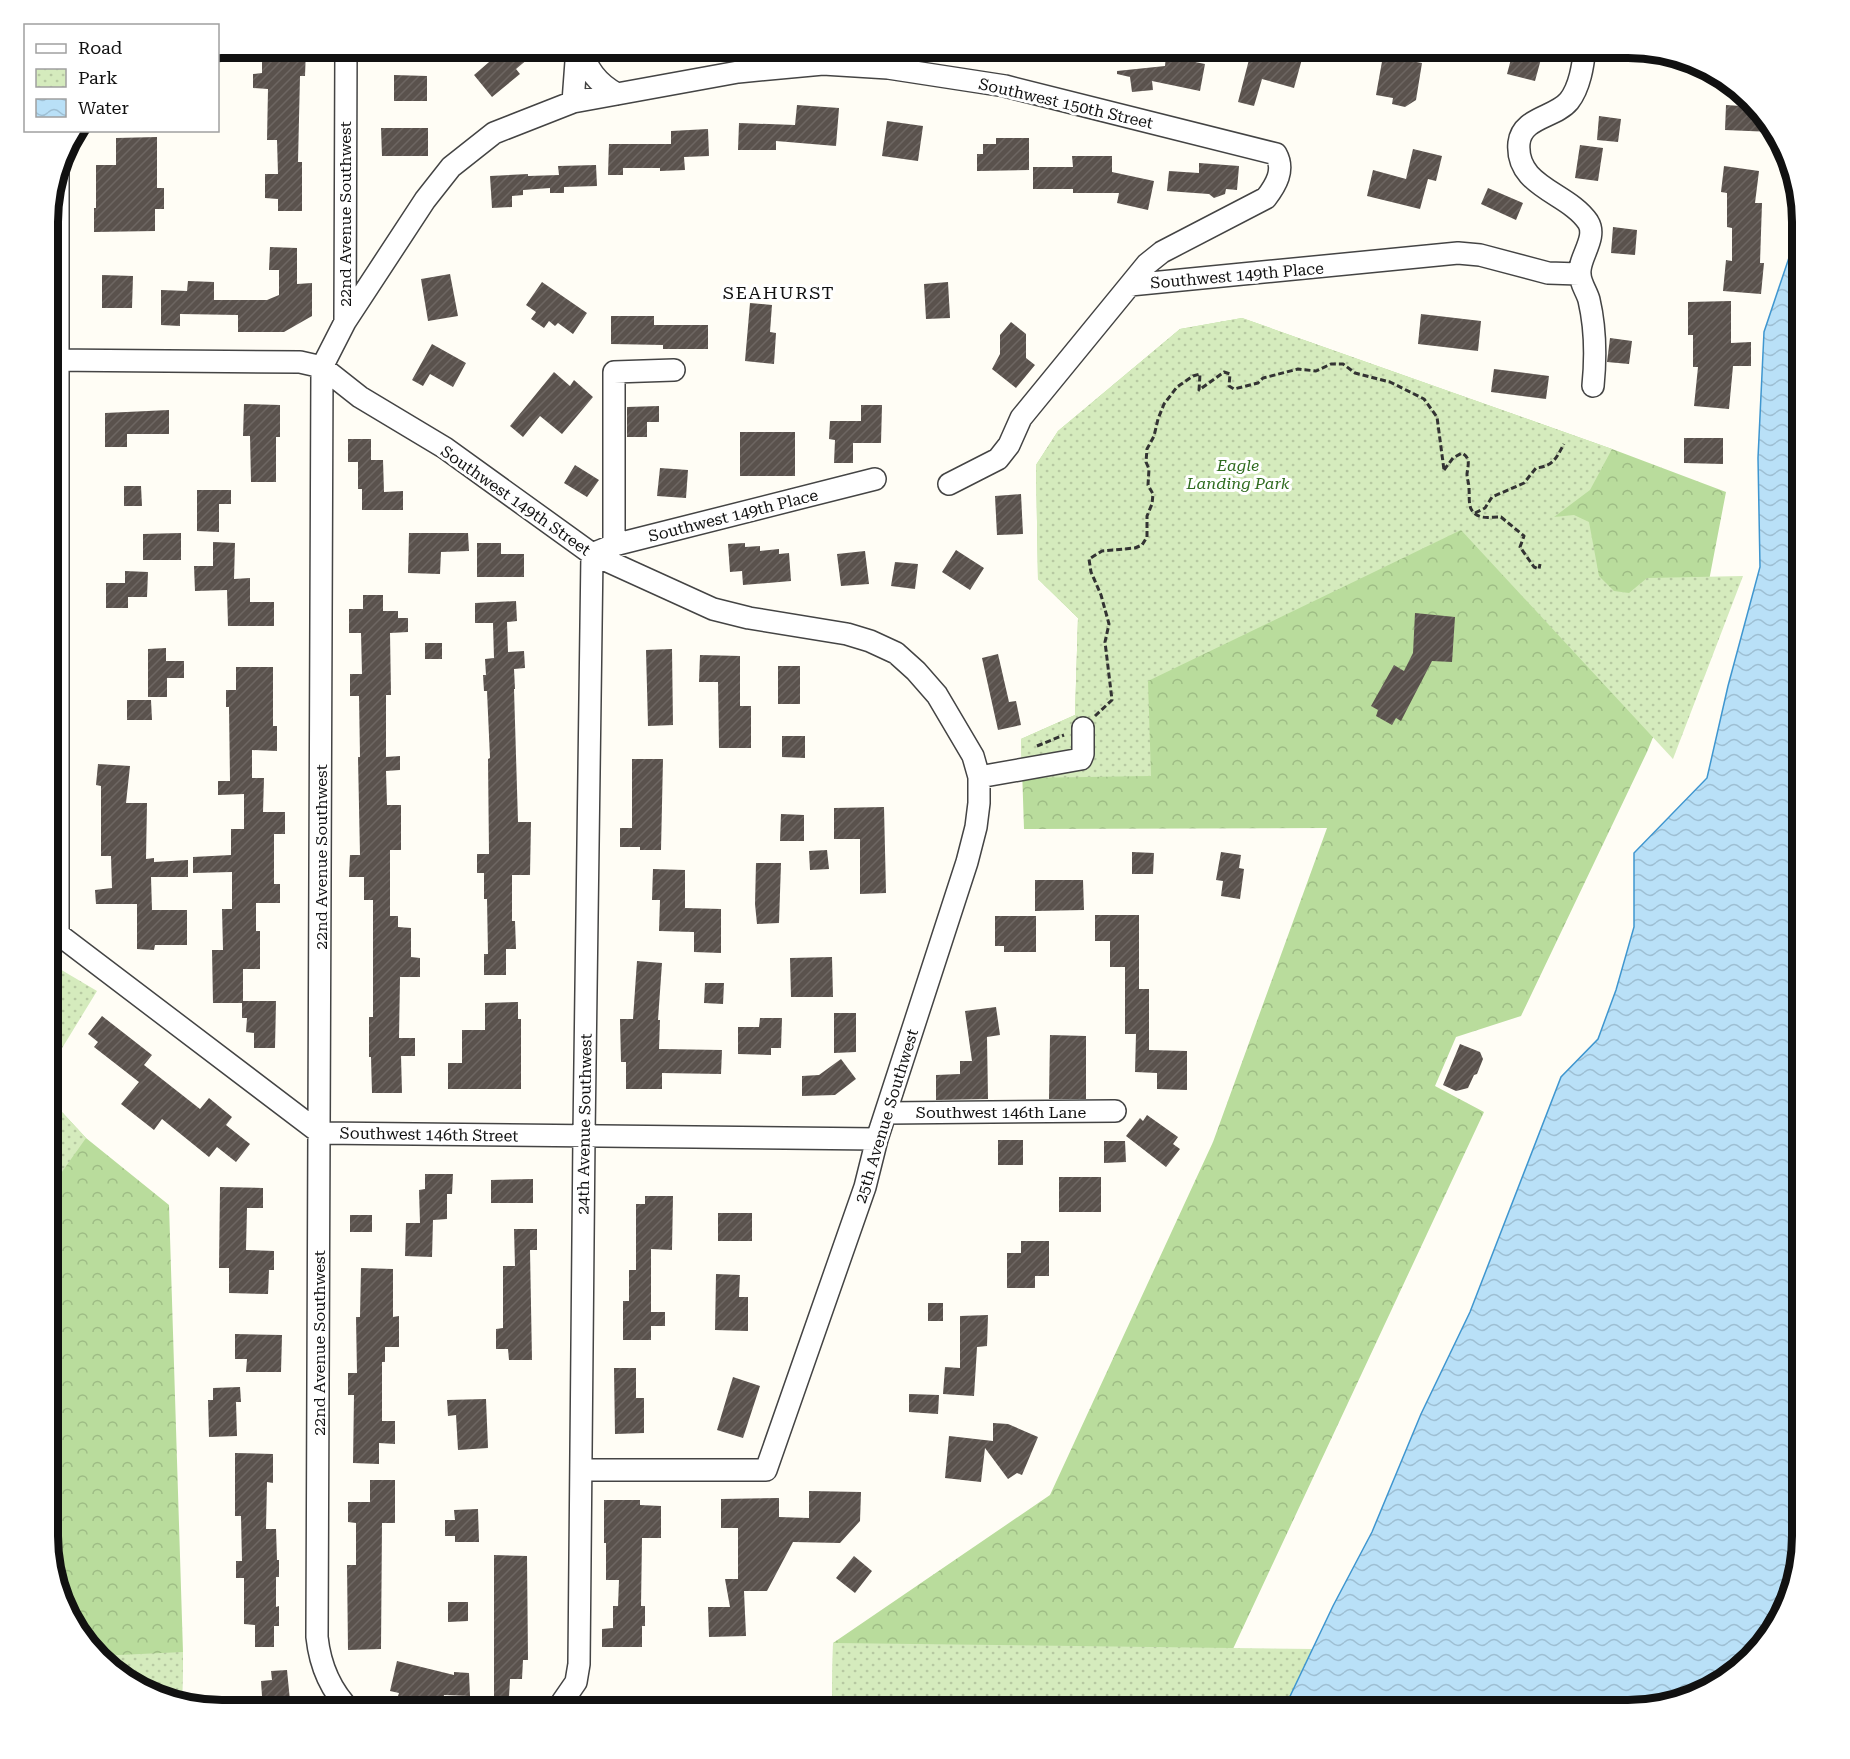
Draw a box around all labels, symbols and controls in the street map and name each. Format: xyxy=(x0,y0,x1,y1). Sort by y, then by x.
legend xyxy=(24,24,219,132)
text: Road xyxy=(78,37,123,58)
text: Park xyxy=(78,67,118,88)
street label: Southwest 150th Street xyxy=(977,74,1155,133)
text: Water xyxy=(78,97,129,118)
street label: 22nd Avenue Southwest xyxy=(336,121,355,307)
street label: Southwest 149th Place xyxy=(1150,258,1325,293)
district label: SEAHURST xyxy=(723,282,835,303)
street label: Southwest 149th Street xyxy=(437,441,594,559)
park label: Eagle Landing Park xyxy=(1186,456,1290,493)
street label: Southwest 149th Place xyxy=(646,485,820,546)
street label: 22nd Avenue Southwest xyxy=(312,764,331,950)
street label: 25th Avenue Southwest xyxy=(851,1027,922,1206)
street label: 24th Avenue Southwest xyxy=(573,1033,596,1215)
street label: Southwest 146th Lane xyxy=(916,1103,1086,1122)
street label: Southwest 146th Street xyxy=(340,1123,518,1146)
street label: 22nd Avenue Southwest xyxy=(310,1250,329,1436)

